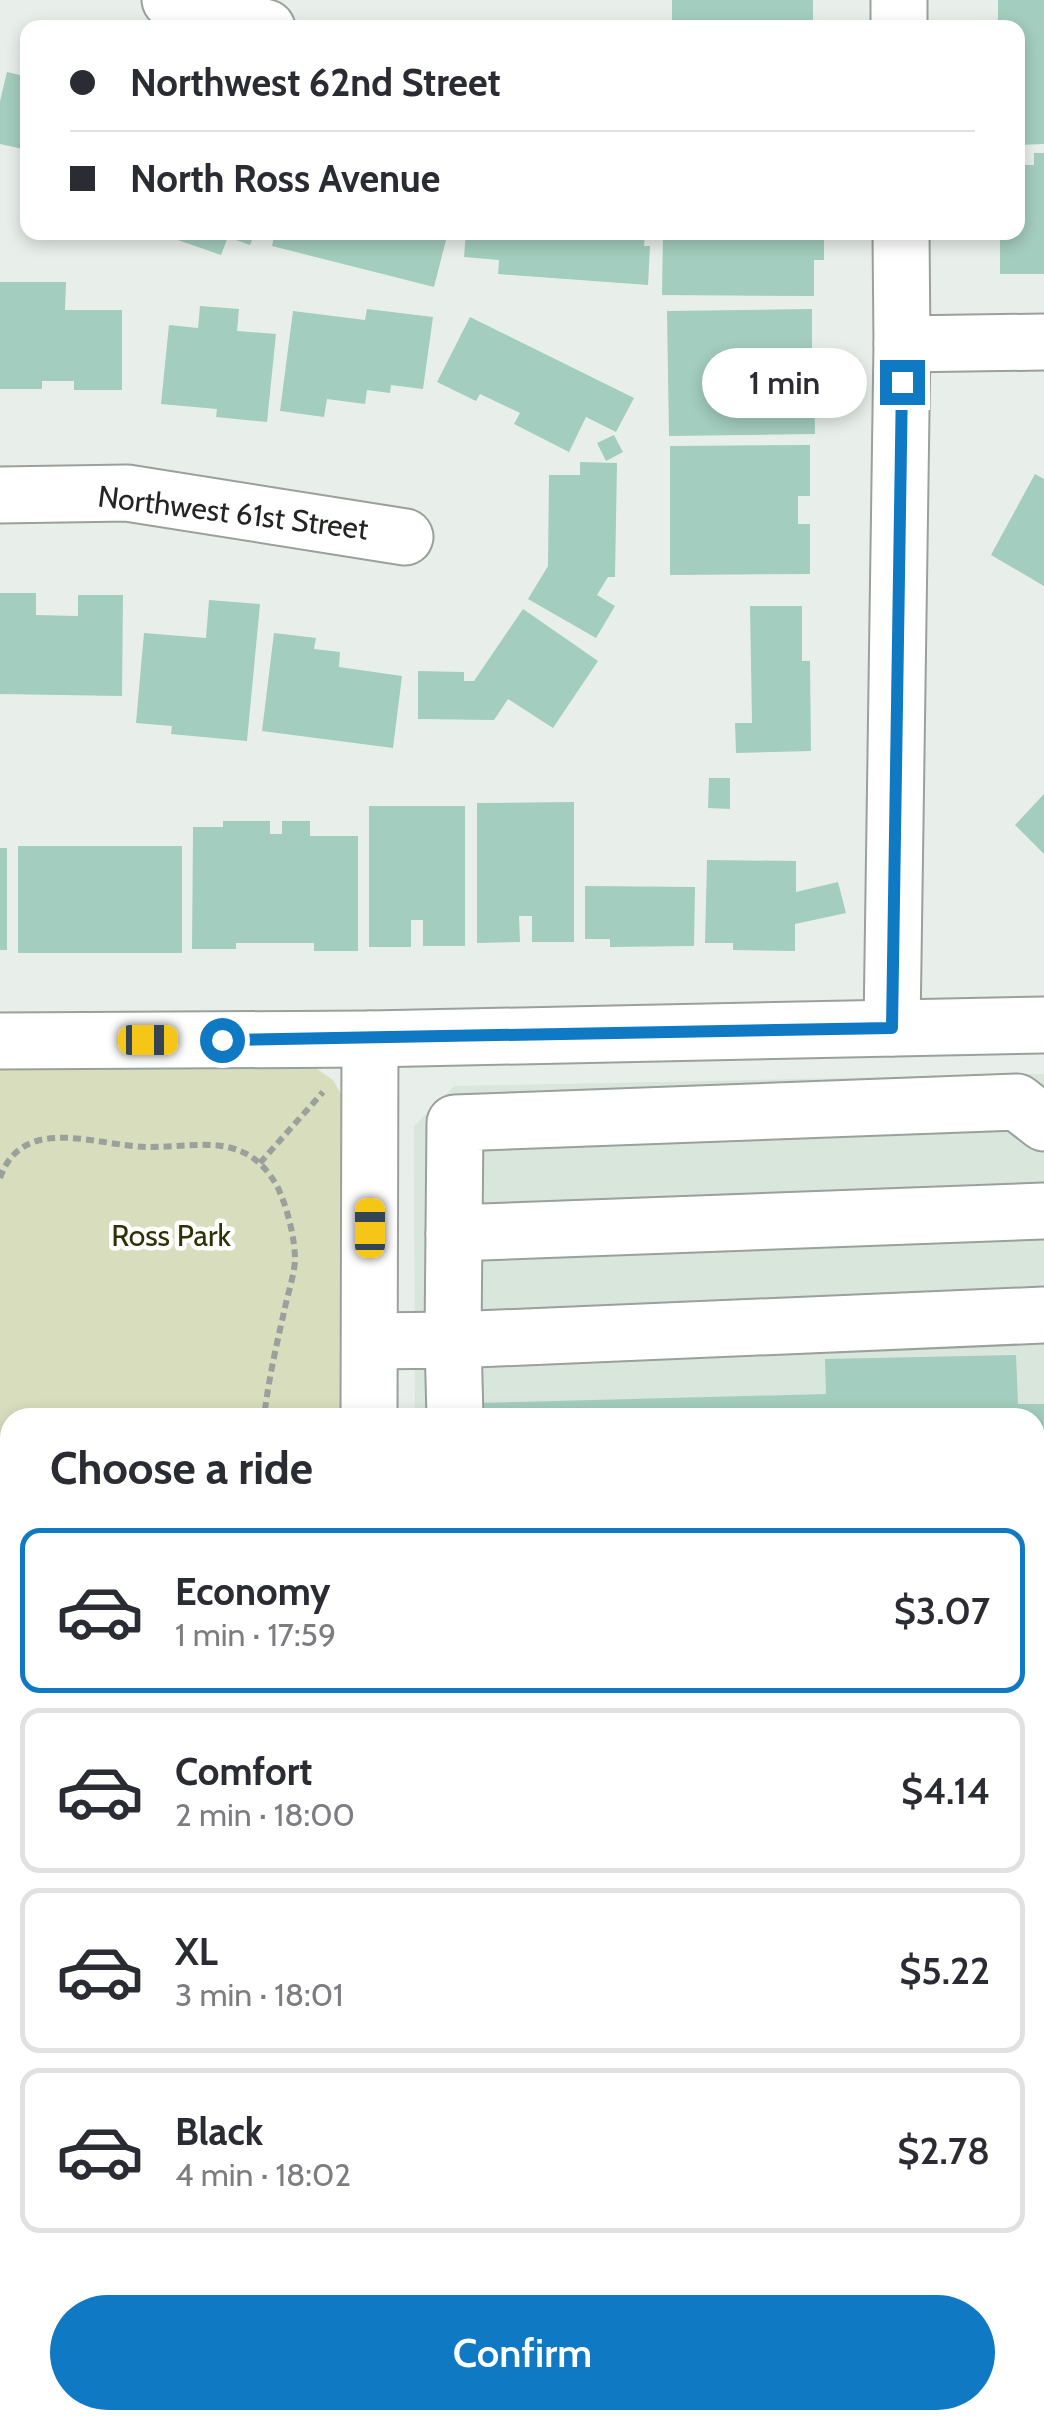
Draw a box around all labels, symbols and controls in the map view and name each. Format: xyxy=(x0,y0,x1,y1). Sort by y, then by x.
text: Northwest 62nd Street xyxy=(130,59,501,106)
text: North Ross Avenue xyxy=(130,155,440,202)
callout: 1 min xyxy=(702,347,867,417)
route end xyxy=(880,360,925,405)
text: 1 min xyxy=(749,363,820,402)
street label: Northwest 61st Street xyxy=(96,478,370,547)
route start xyxy=(200,1018,245,1063)
car xyxy=(118,1025,178,1055)
car xyxy=(355,1198,385,1258)
park label: Ross Park xyxy=(111,1217,231,1254)
text: Choose a ride xyxy=(50,1441,313,1495)
icon: car xyxy=(55,1566,145,1656)
text: Economy xyxy=(175,1568,330,1615)
text: $3.07 xyxy=(894,1587,990,1634)
text: 1 min · 17:59 xyxy=(175,1615,336,1654)
icon: car xyxy=(55,1746,145,1836)
text: Comfort xyxy=(175,1748,312,1795)
text: $4.14 xyxy=(901,1767,990,1814)
text: 2 min · 18:00 xyxy=(175,1795,355,1834)
icon: car xyxy=(55,1926,145,2016)
text: XL xyxy=(175,1928,218,1975)
text: $5.22 xyxy=(899,1947,990,1994)
text: 3 min · 18:01 xyxy=(175,1975,344,2014)
icon: car xyxy=(55,2106,145,2196)
text: Black xyxy=(175,2108,263,2155)
text: $2.78 xyxy=(897,2127,990,2174)
text: 4 min · 18:02 xyxy=(175,2155,351,2194)
button: Confirm xyxy=(50,2295,995,2410)

